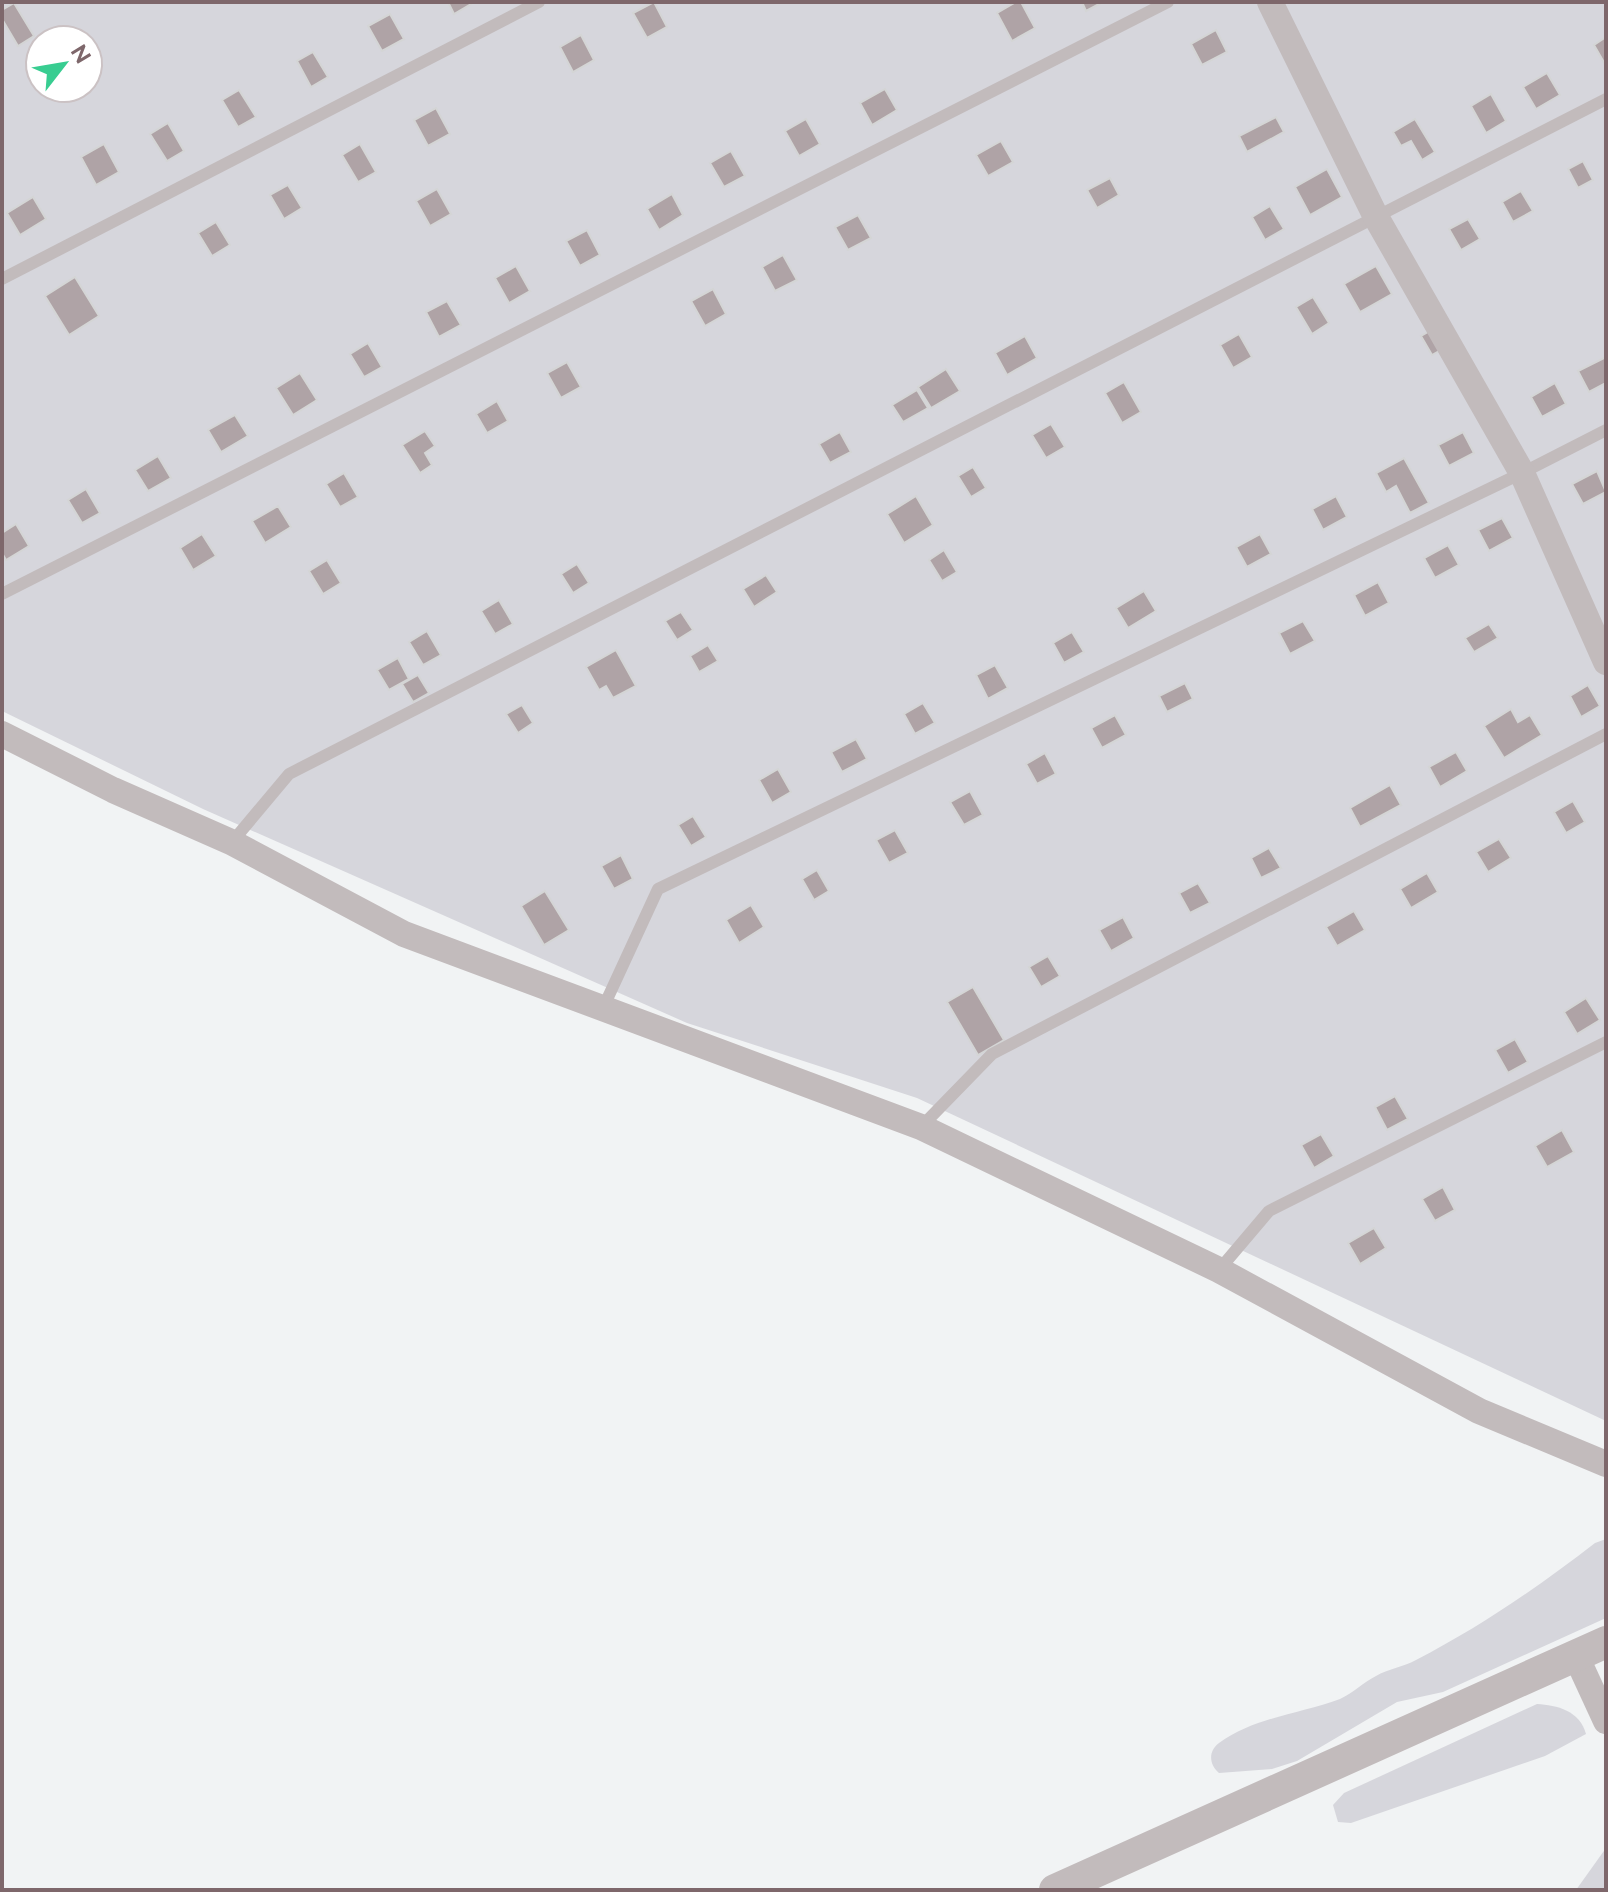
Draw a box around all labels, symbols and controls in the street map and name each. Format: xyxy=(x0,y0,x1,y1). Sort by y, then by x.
north arrow xyxy=(24,24,104,104)
text: N xyxy=(66,40,97,68)

